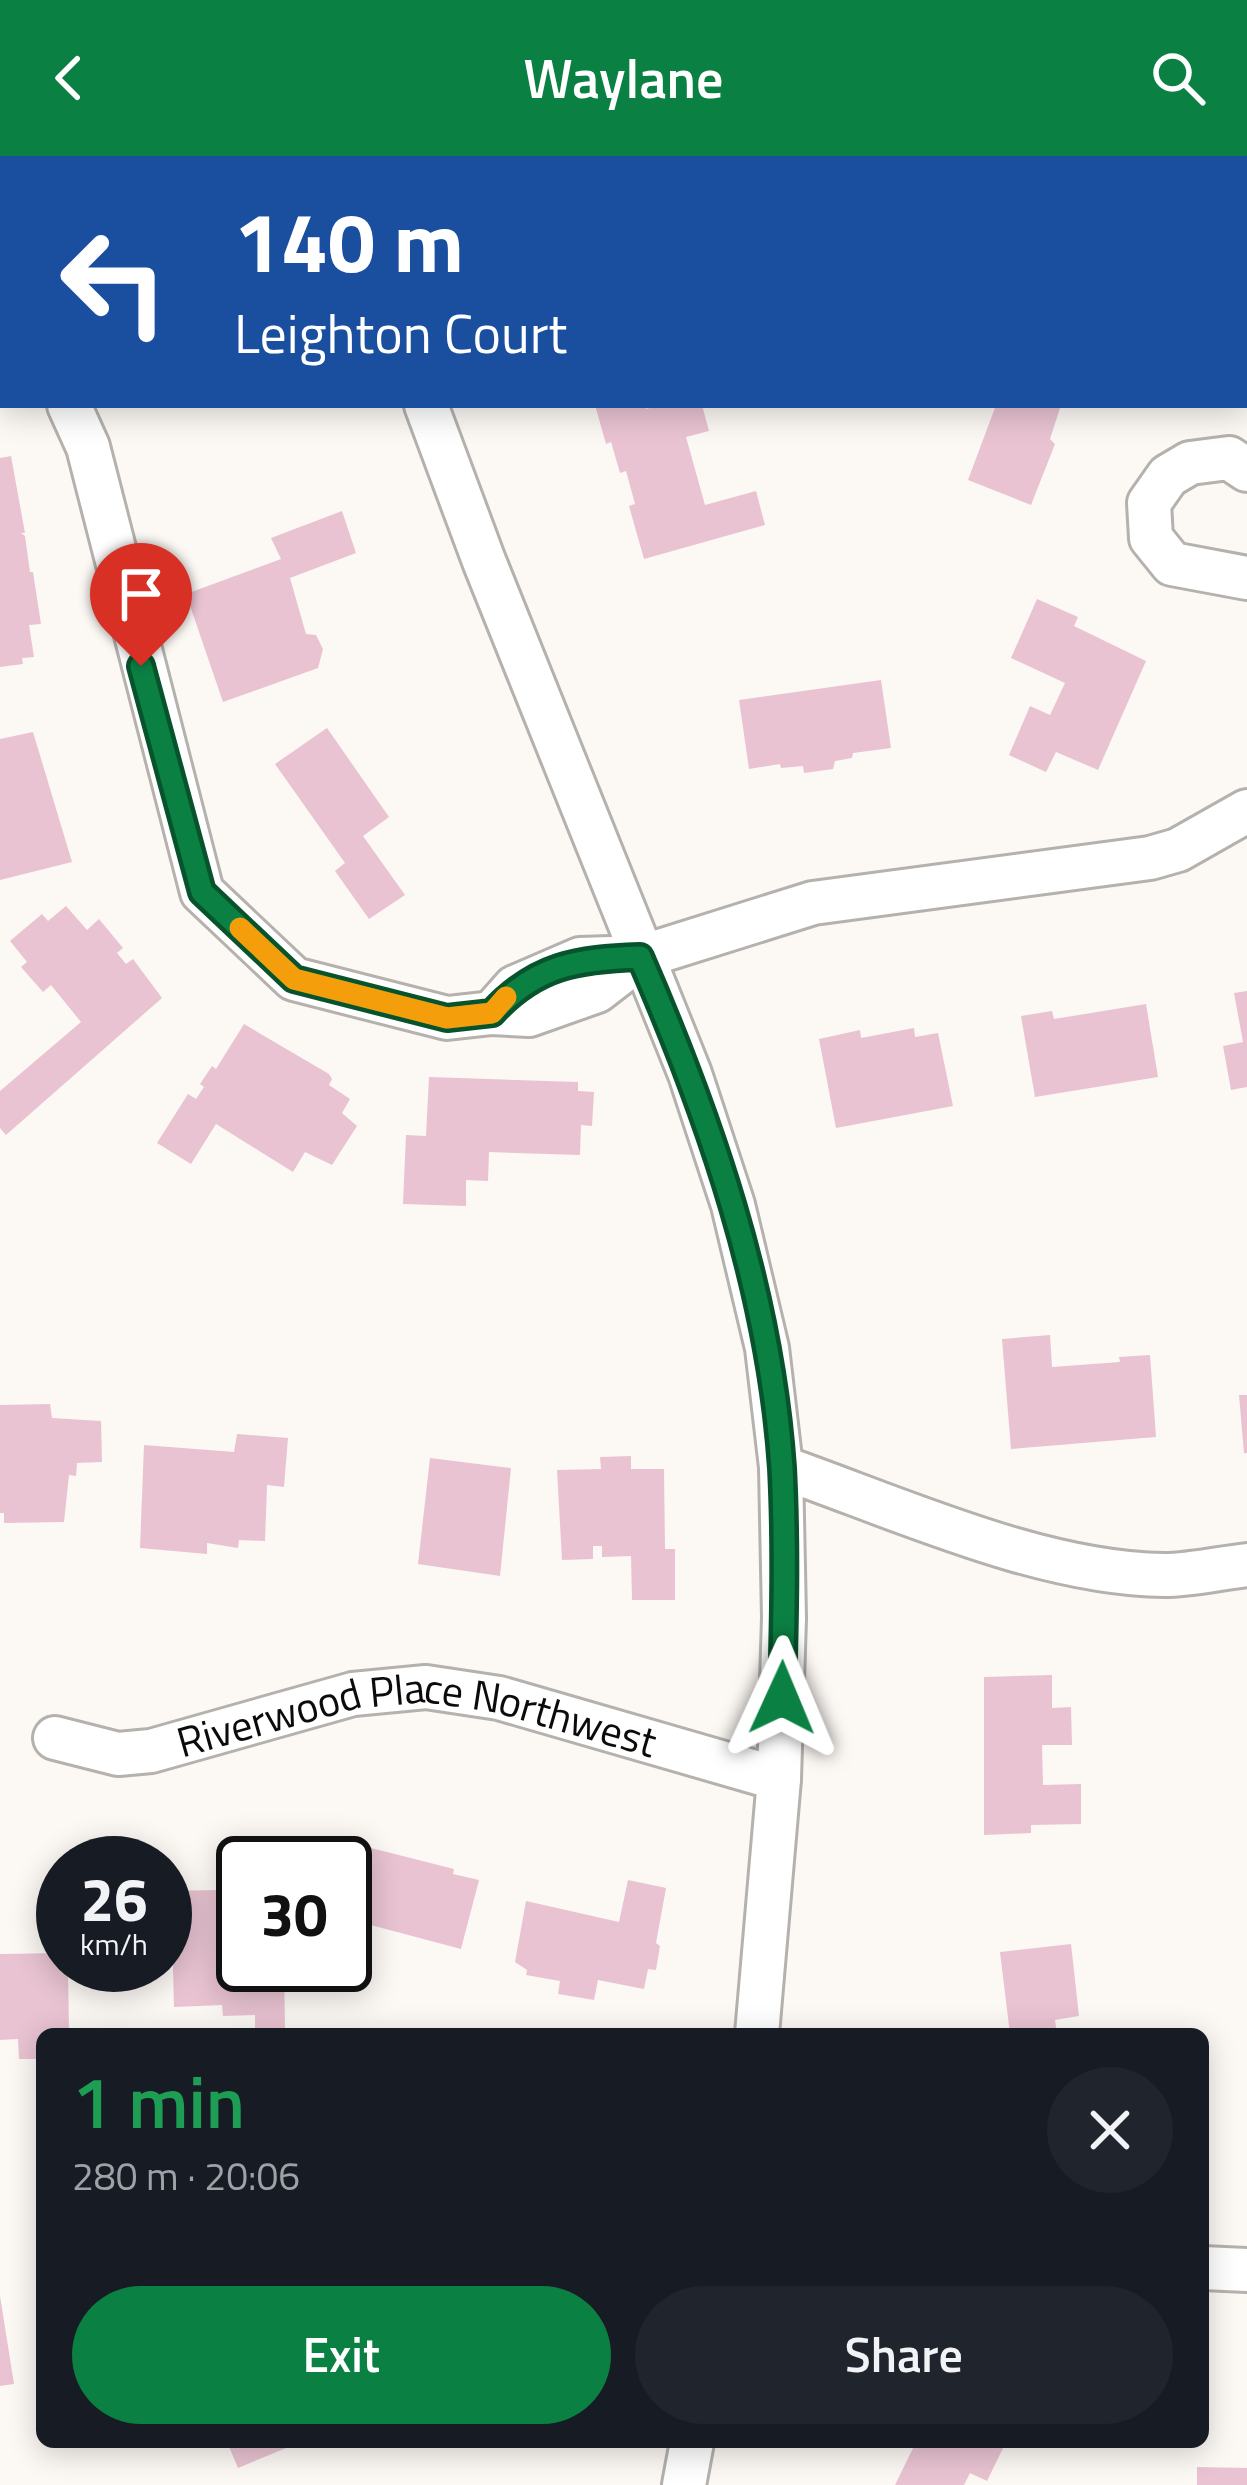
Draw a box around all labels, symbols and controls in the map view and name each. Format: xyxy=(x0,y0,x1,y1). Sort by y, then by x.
text: Waylane xyxy=(524,37,723,119)
icon: back xyxy=(36,45,102,111)
icon: search xyxy=(1145,45,1211,111)
text: 140 m xyxy=(234,177,464,305)
icon: left xyxy=(36,204,192,360)
text: Leighton Court xyxy=(234,292,567,374)
pin xyxy=(90,543,192,666)
icon: arrive xyxy=(108,561,174,627)
position arrow xyxy=(719,1635,845,1761)
text: Riverwood Place Northwest xyxy=(169,1654,665,1773)
street label: Riverwood Place Northwest xyxy=(172,1724,664,1774)
speed limit sign: 30 xyxy=(216,1836,372,1992)
text: 26 xyxy=(80,1853,148,1944)
text: km/h xyxy=(80,1921,148,1967)
text: 1 min xyxy=(72,2046,245,2156)
button: close xyxy=(1047,2067,1173,2193)
text: 280 m · 20:06 xyxy=(72,2146,300,2205)
button: Exit xyxy=(72,2286,611,2424)
button: Share xyxy=(635,2286,1173,2424)

